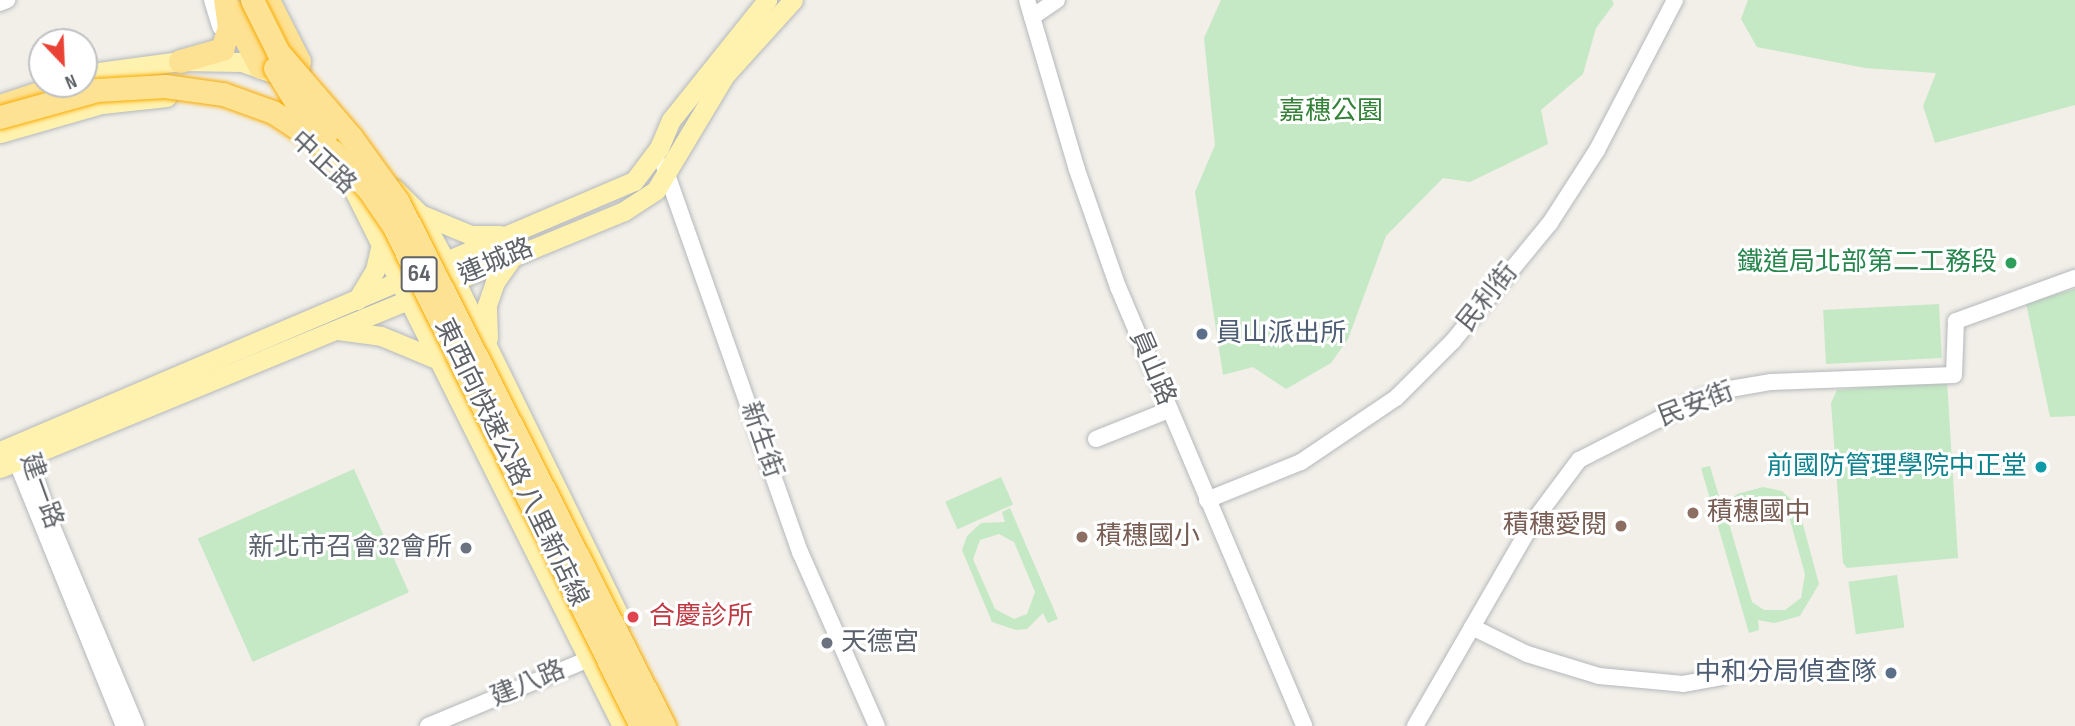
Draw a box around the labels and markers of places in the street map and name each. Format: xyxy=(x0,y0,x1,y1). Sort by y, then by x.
place label: 鐵道局北部第二工務段 xyxy=(1737,247,1997,279)
marker: 鐵道局北部第二工務段 xyxy=(2003,255,2019,271)
place label: 員山派出所 xyxy=(1216,318,1346,350)
marker: 員山派出所 xyxy=(1194,326,1210,342)
place label: 前國防管理學院中正堂 xyxy=(1767,451,2027,483)
marker: 前國防管理學院中正堂 xyxy=(2033,459,2049,475)
place label: 積穗國中 xyxy=(1707,497,1811,529)
marker: 積穗國中 xyxy=(1685,505,1701,521)
place label: 積穗愛閱 xyxy=(1503,510,1607,542)
marker: 積穗愛閱 xyxy=(1613,518,1629,534)
place label: 積穗國小 xyxy=(1096,521,1200,553)
marker: 積穗國小 xyxy=(1074,529,1090,545)
place label: 新北市召會32會所 xyxy=(248,532,452,564)
marker: 新北市召會32會所 xyxy=(458,540,474,556)
place label: 合慶診所 xyxy=(649,601,753,633)
marker: 合慶診所 xyxy=(623,607,643,627)
place label: 天德宮 xyxy=(841,627,919,659)
marker: 天德宮 xyxy=(819,635,835,651)
place label: 中和分局偵查隊 xyxy=(1695,657,1877,689)
marker: 中和分局偵查隊 xyxy=(1883,665,1899,681)

